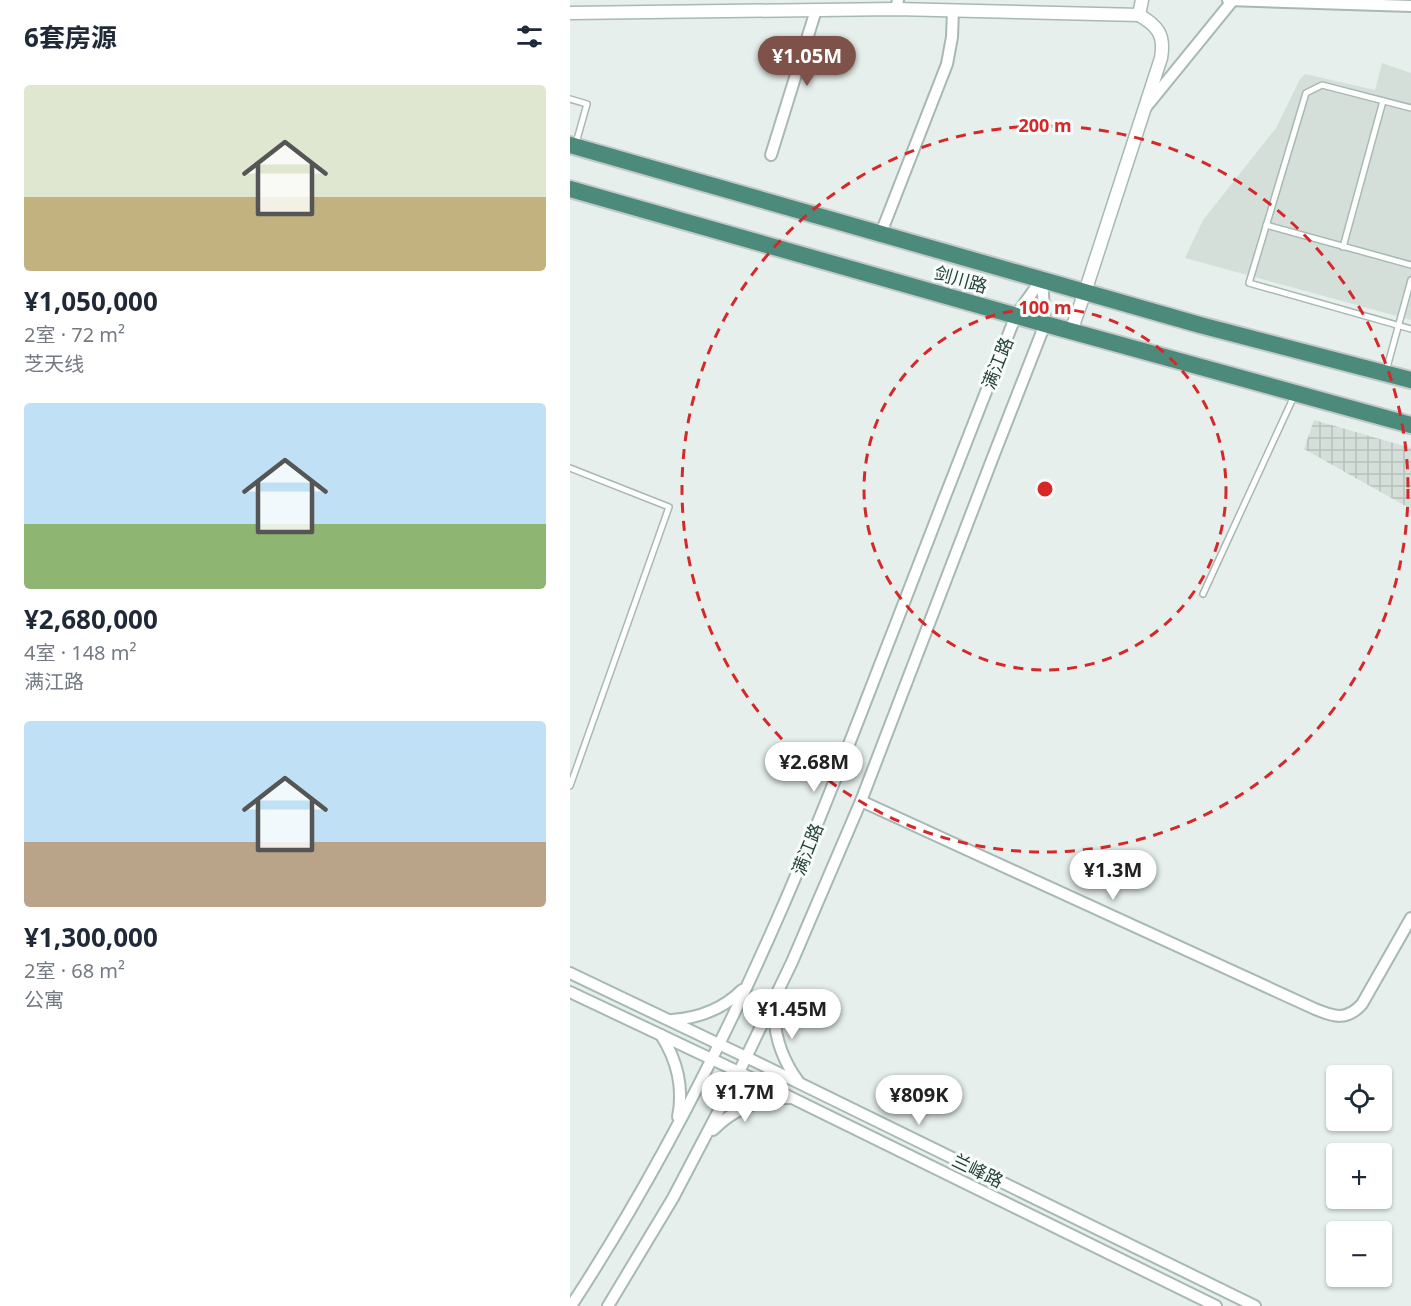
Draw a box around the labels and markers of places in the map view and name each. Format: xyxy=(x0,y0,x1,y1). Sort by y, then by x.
pin: ¥1.05M xyxy=(758,36,856,87)
centre of rings xyxy=(1035,479,1055,499)
pin: ¥2.68M xyxy=(765,742,863,793)
pin: ¥1.3M xyxy=(1071,850,1155,901)
pin: ¥1.45M xyxy=(743,989,841,1040)
pin: ¥1.7M xyxy=(703,1072,787,1123)
pin: ¥809K xyxy=(877,1075,961,1126)

